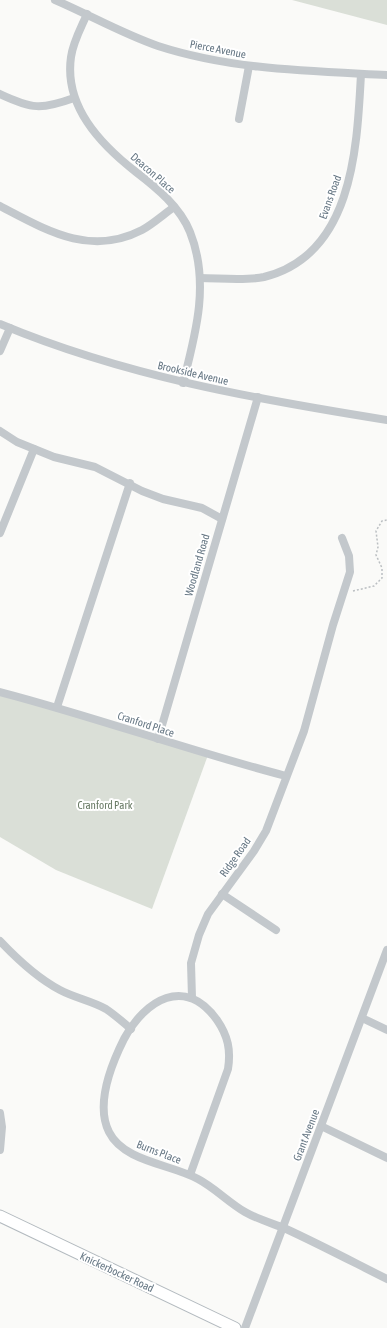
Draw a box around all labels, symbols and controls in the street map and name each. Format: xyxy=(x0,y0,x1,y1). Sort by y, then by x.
street label: Pierce Avenue xyxy=(189,38,247,60)
street label: Deacon Place xyxy=(128,150,178,196)
street label: Evans Road xyxy=(317,173,343,221)
street label: Brookside Avenue xyxy=(156,359,230,387)
street label: Woodland Road xyxy=(182,532,212,598)
street label: Cranford Place xyxy=(116,709,176,739)
park label: Cranford Park xyxy=(78,799,133,811)
street label: Ridge Road xyxy=(217,835,253,879)
street label: Grant Avenue xyxy=(291,1107,321,1163)
street label: Burns Place xyxy=(135,1138,183,1166)
street label: Knickerbocker Road xyxy=(78,1250,156,1294)

